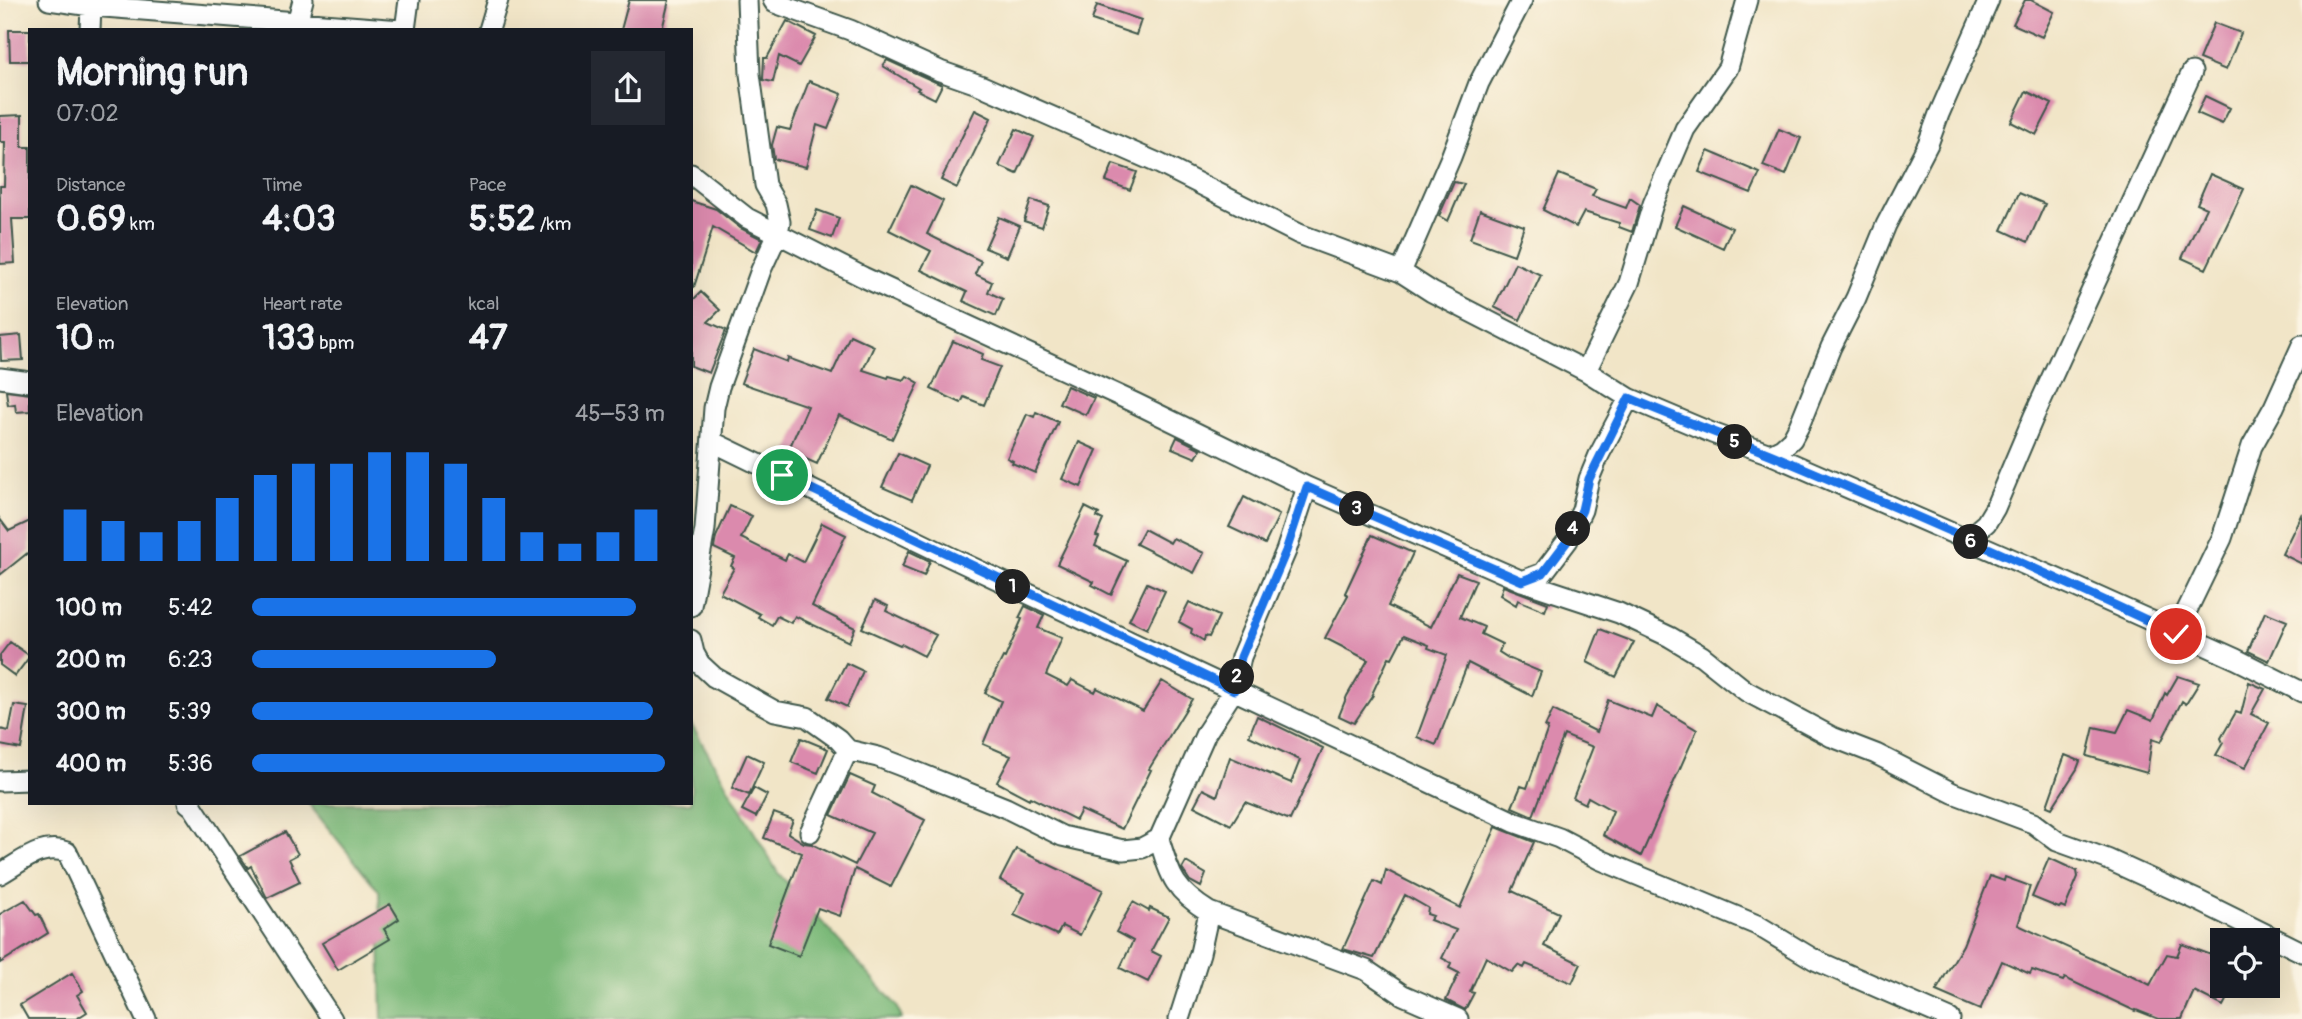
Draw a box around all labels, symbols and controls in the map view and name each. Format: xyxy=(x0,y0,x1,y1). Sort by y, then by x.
text: Morning run xyxy=(56,49,248,97)
button: share xyxy=(591,51,665,125)
text: 07:02 xyxy=(56,99,119,128)
text: Distance xyxy=(56,173,125,197)
text: Time xyxy=(262,173,302,197)
text: Pace xyxy=(469,173,506,197)
text: 0.69 xyxy=(56,197,126,241)
text: 4:03 xyxy=(262,197,335,241)
text: 5:52 xyxy=(469,197,536,241)
text: km xyxy=(126,212,155,236)
text: /km xyxy=(536,212,571,236)
text: Elevation xyxy=(56,292,128,316)
text: Heart rate xyxy=(262,292,342,316)
text: kcal xyxy=(469,292,500,316)
text: 10 xyxy=(56,316,94,360)
text: 133 xyxy=(262,316,315,360)
text: 47 xyxy=(469,316,507,360)
text: m xyxy=(94,331,115,355)
text: bpm xyxy=(315,331,354,355)
text: Elevation xyxy=(56,399,144,428)
text: 45–53 m xyxy=(575,399,665,428)
pin: 5 xyxy=(1718,424,1752,460)
text: 5 xyxy=(1729,429,1740,453)
pin xyxy=(752,445,812,505)
icon: arrive xyxy=(763,456,801,494)
pin: 3 xyxy=(1340,491,1374,526)
text: 3 xyxy=(1351,496,1362,520)
pin: 4 xyxy=(1556,512,1590,546)
text: 4 xyxy=(1567,516,1578,540)
pin: 6 xyxy=(1954,524,1988,560)
text: 6 xyxy=(1965,529,1976,553)
pin: 1 xyxy=(996,570,1030,604)
text: 1 xyxy=(1009,574,1016,598)
text: 100 m xyxy=(56,593,122,622)
text: 5:42 xyxy=(168,593,213,622)
pin xyxy=(2146,604,2206,664)
icon: check xyxy=(2157,615,2195,653)
text: 200 m xyxy=(56,645,126,674)
text: 6:23 xyxy=(168,645,213,674)
pin: 2 xyxy=(1220,660,1254,694)
text: 2 xyxy=(1231,664,1242,688)
text: 300 m xyxy=(56,697,126,726)
text: 5:39 xyxy=(168,697,211,726)
text: 400 m xyxy=(56,749,126,778)
text: 5:36 xyxy=(168,749,213,778)
map controls xyxy=(2210,928,2280,998)
button: locate xyxy=(2210,928,2280,998)

